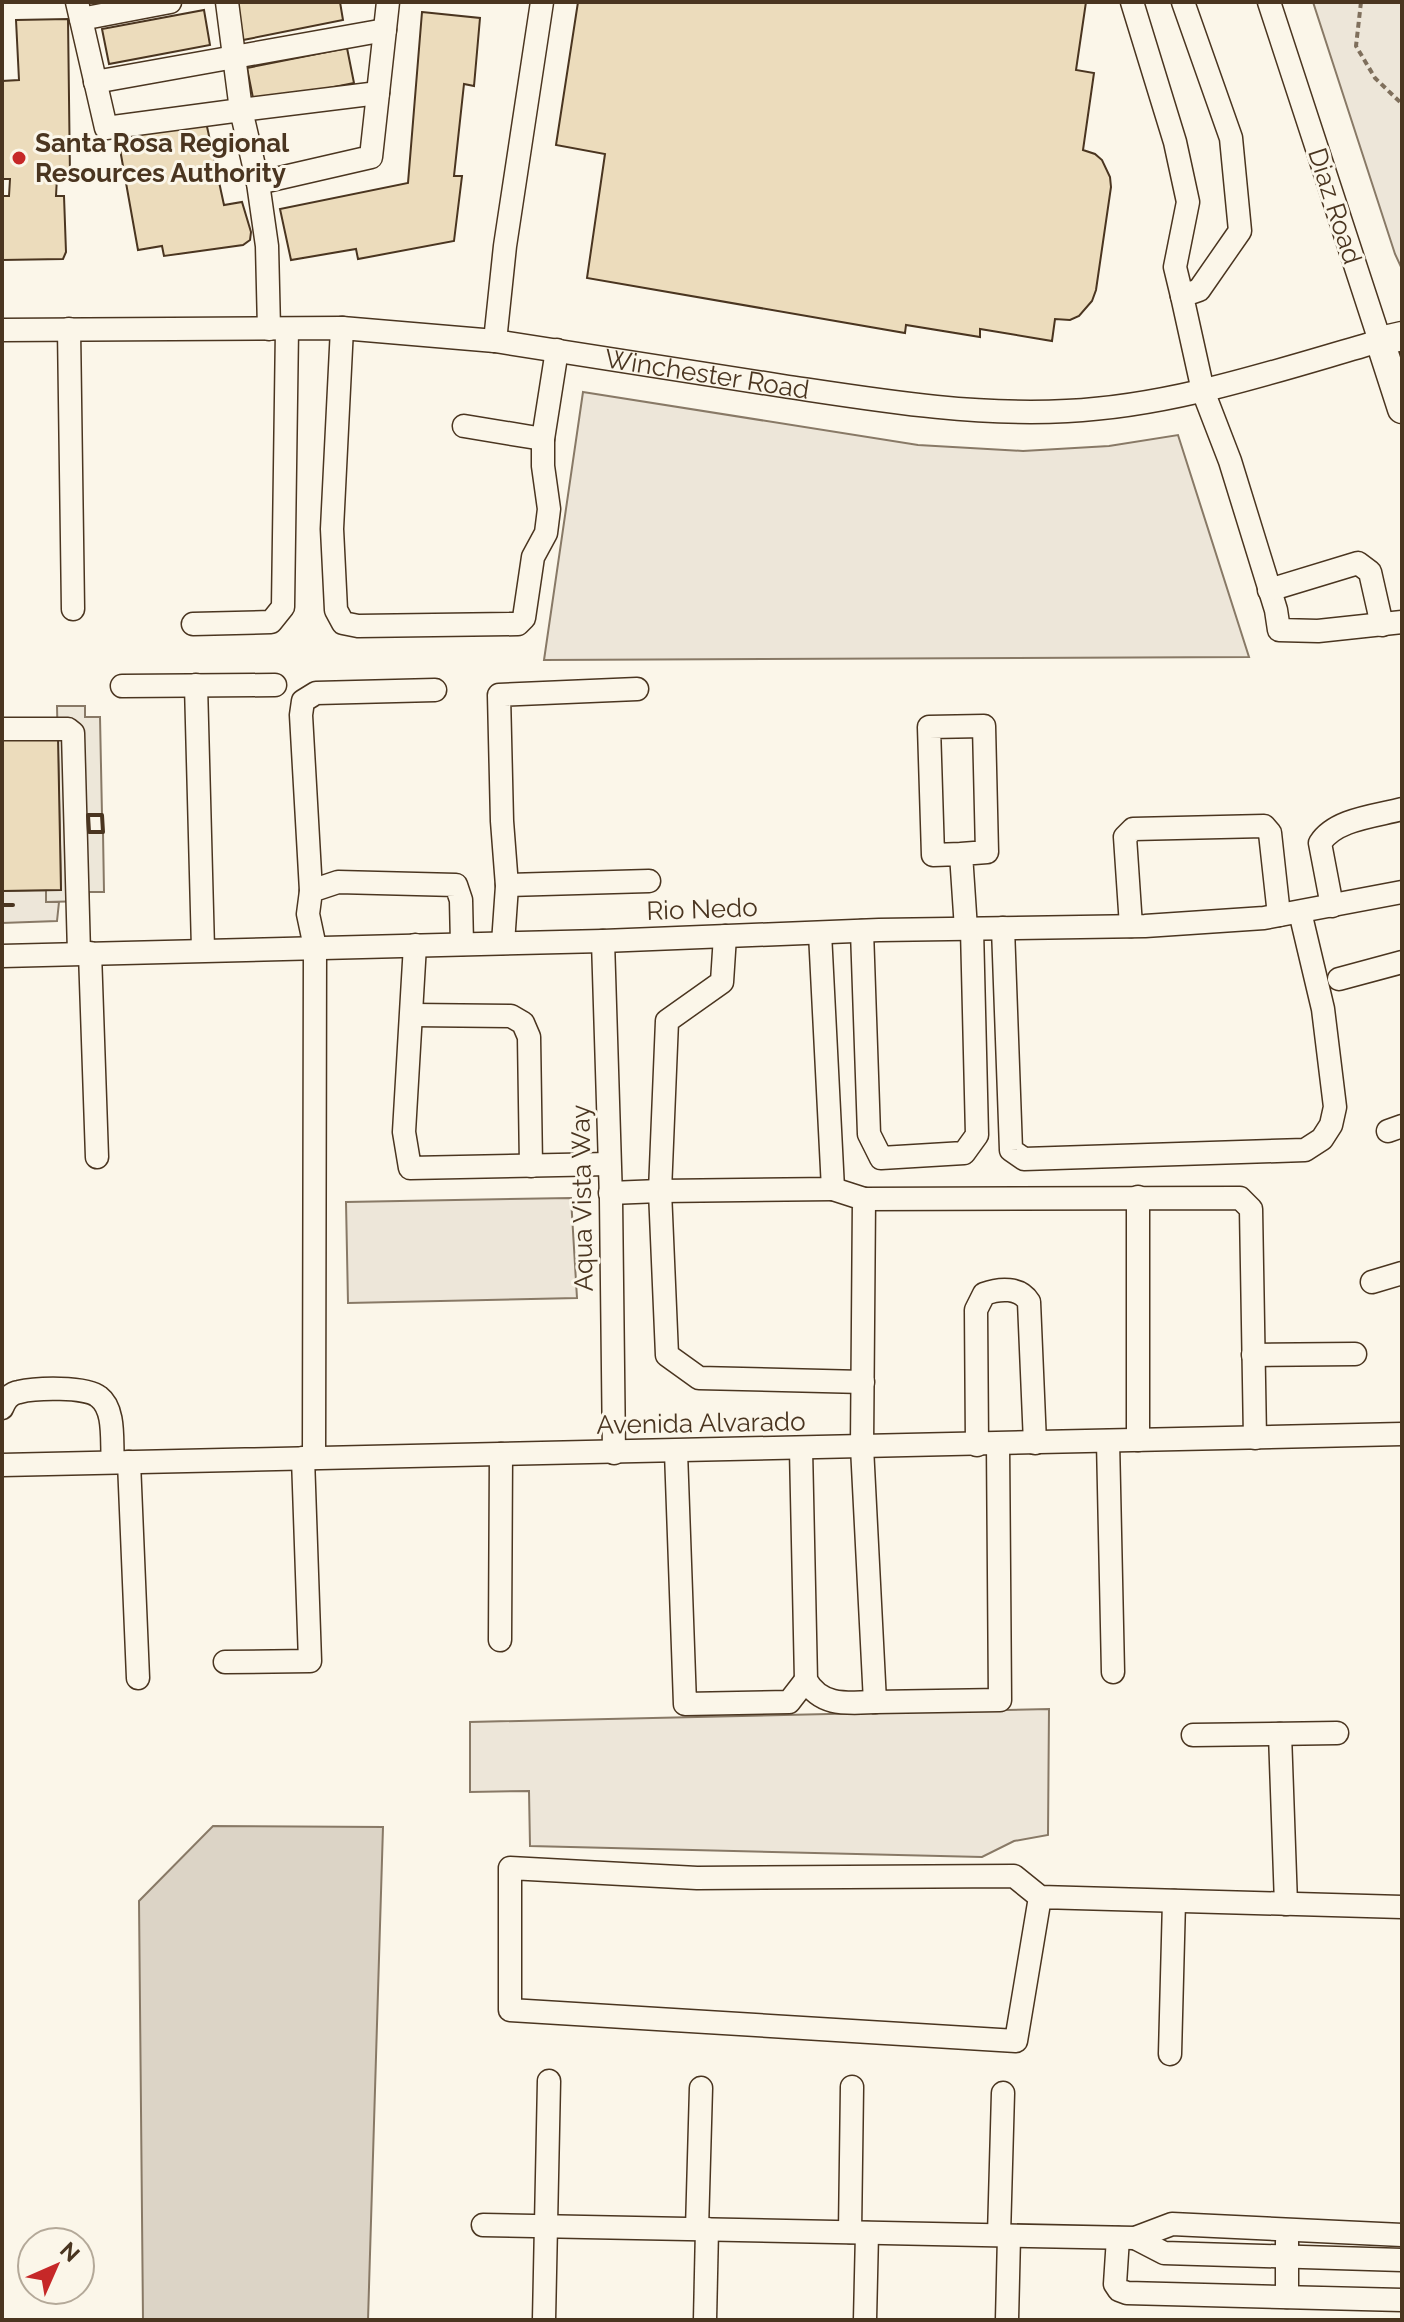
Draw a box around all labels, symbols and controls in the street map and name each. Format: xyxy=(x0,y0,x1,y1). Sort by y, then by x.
place label: Santa Rosa Regional Resources Authority xyxy=(35,128,290,188)
street label: Diaz Road xyxy=(1302,144,1368,268)
marker: Santa Rosa Regional Resources Authority xyxy=(10,149,28,167)
street label: Winchester Road xyxy=(602,343,811,405)
street label: Rio Nedo xyxy=(646,892,758,926)
street label: Aqua Vista Way xyxy=(565,1104,599,1292)
street label: Avenida Alvarado xyxy=(596,1406,806,1440)
north arrow xyxy=(16,2226,96,2306)
text: N xyxy=(55,2237,85,2267)

